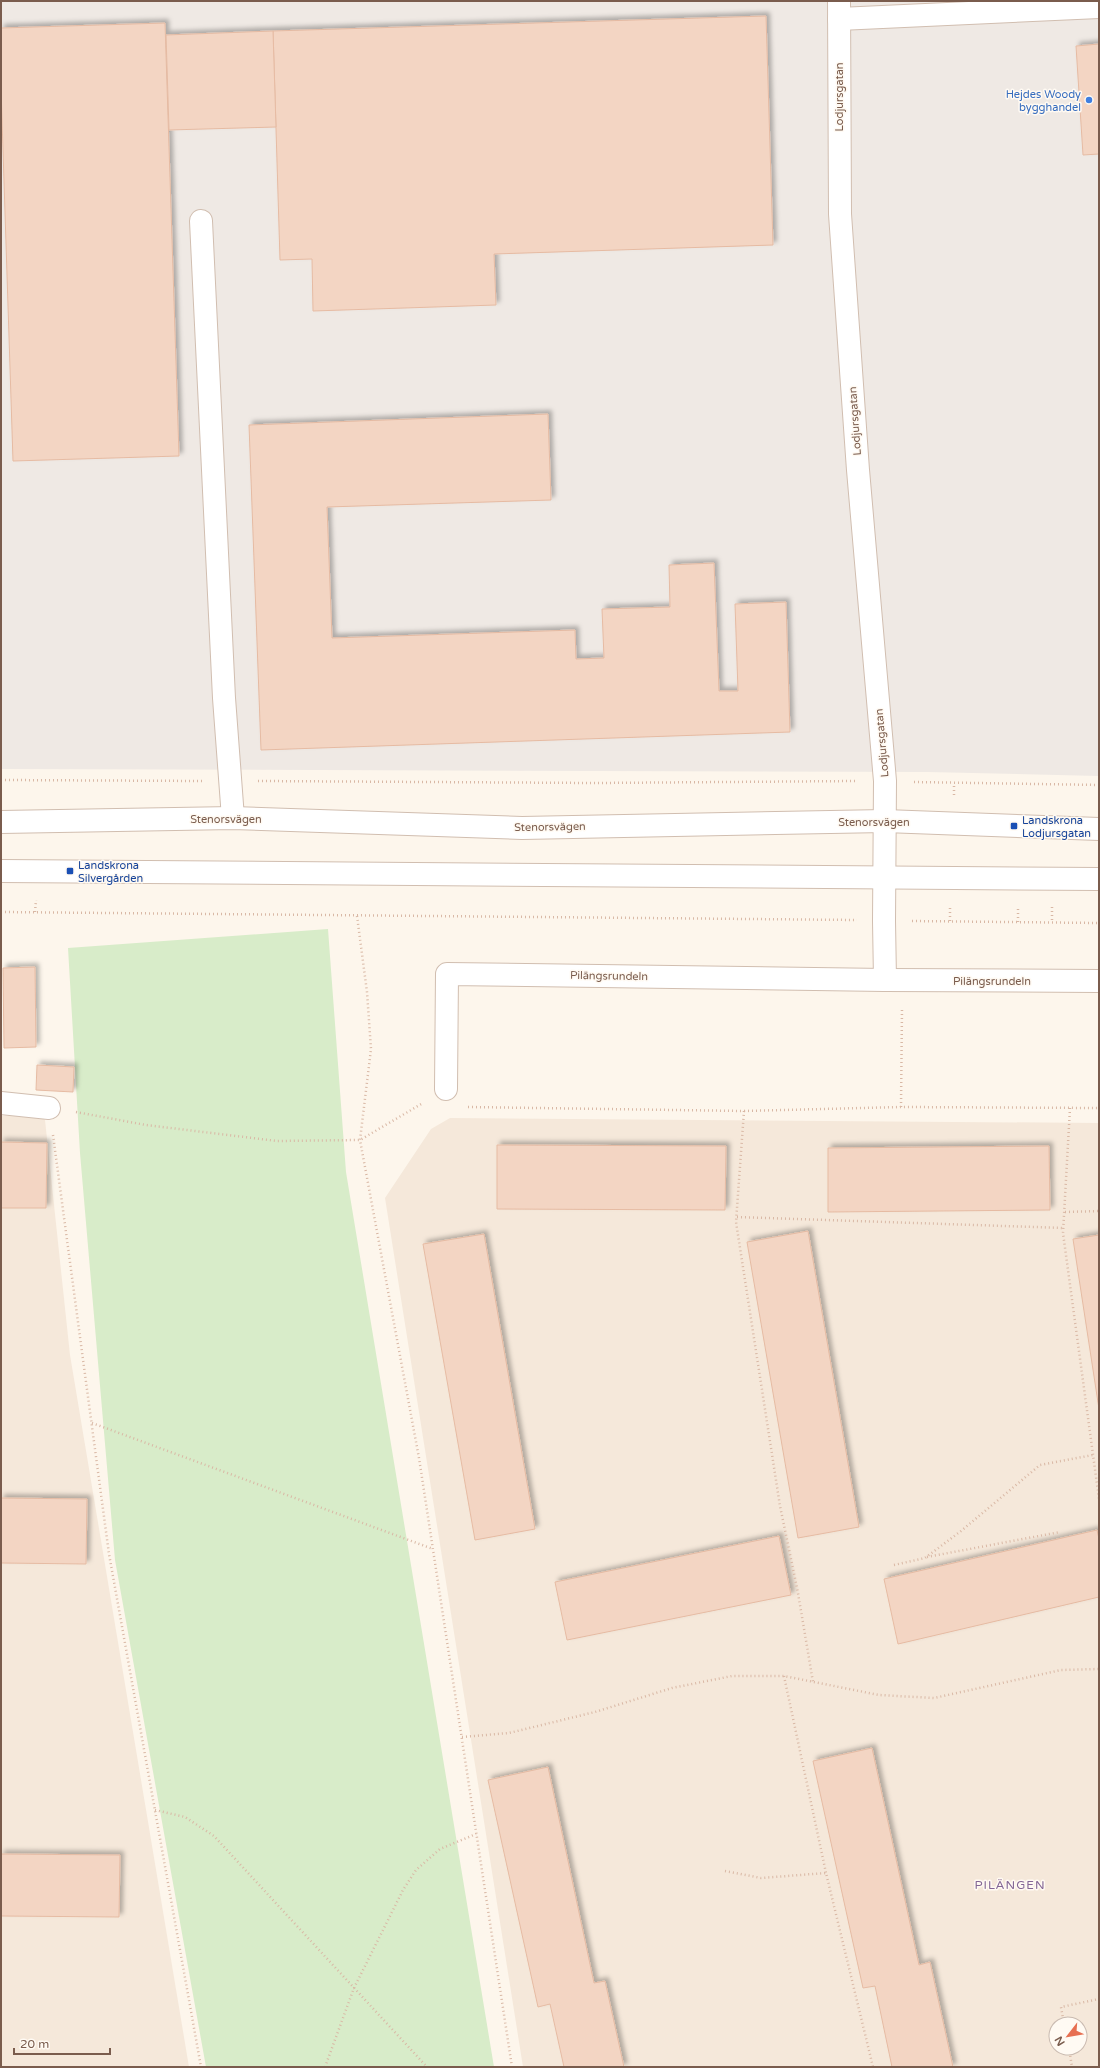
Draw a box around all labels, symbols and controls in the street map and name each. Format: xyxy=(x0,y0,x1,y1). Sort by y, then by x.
street label: Lodjursgatan xyxy=(833,62,846,132)
place label: Hejdes Woody bygghandel xyxy=(1006,88,1081,114)
marker: Hejdes Woody bygghandel xyxy=(1084,95,1094,105)
street label: Lodjursgatan xyxy=(846,386,864,456)
street label: Lodjursgatan xyxy=(873,708,891,778)
street label: Stenorsvägen xyxy=(190,813,262,826)
place label: Landskrona Lodjursgatan xyxy=(1022,814,1091,840)
street label: Stenorsvägen xyxy=(838,816,910,829)
street label: Stenorsvägen xyxy=(514,820,586,834)
marker: Landskrona Lodjursgatan xyxy=(1009,821,1019,831)
place label: Landskrona Silvergården xyxy=(78,859,143,885)
marker: Landskrona Silvergården xyxy=(65,866,75,876)
street label: Pilängsrundeln xyxy=(570,969,648,983)
street label: Pilängsrundeln xyxy=(953,975,1031,988)
district label: PILÄNGEN xyxy=(974,1878,1046,1892)
north arrow xyxy=(1048,2016,1088,2056)
scale bar xyxy=(14,2030,110,2056)
text: N xyxy=(1052,2034,1068,2048)
text: 20 m xyxy=(20,2037,49,2051)

